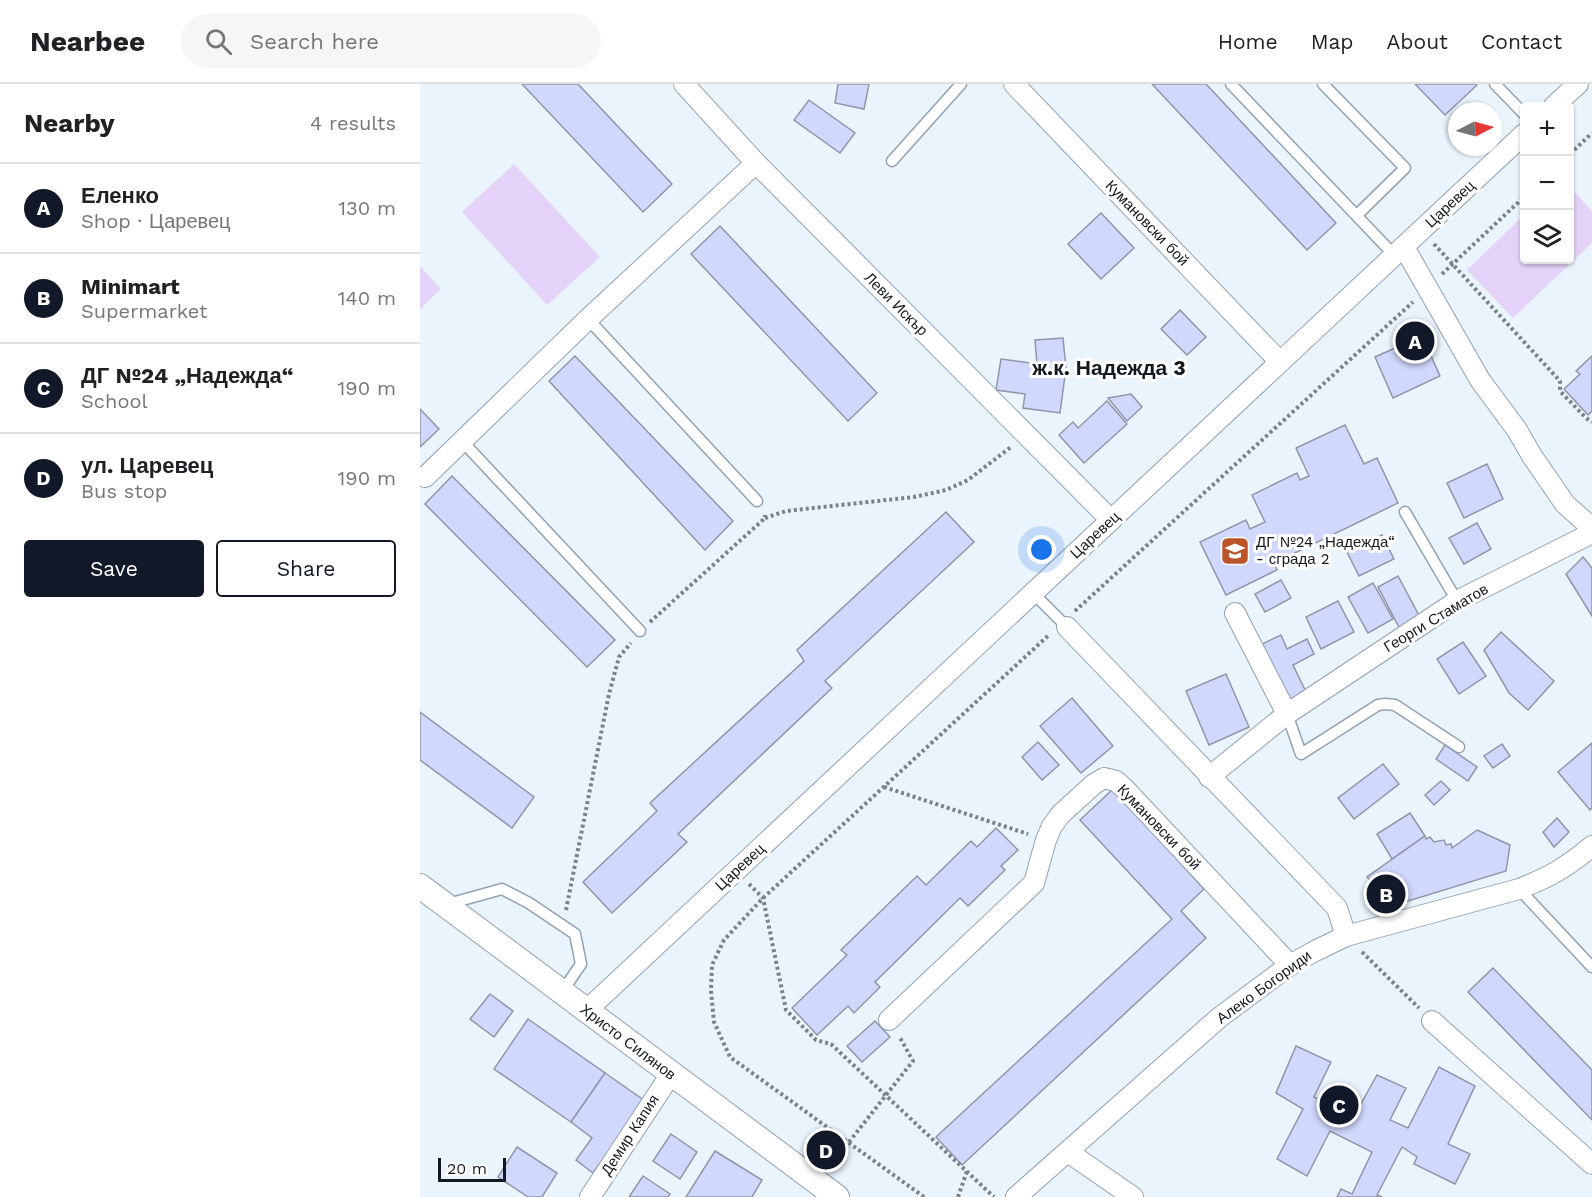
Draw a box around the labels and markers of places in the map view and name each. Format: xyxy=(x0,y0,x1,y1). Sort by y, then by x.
pin: A xyxy=(1396,318,1434,364)
place label: ДГ №24 „Надежда“ - сграда 2 xyxy=(1256,533,1395,568)
school or university icon: ДГ №24 „Надежда“ - сграда 2 xyxy=(1219,535,1251,567)
pin: B xyxy=(1366,872,1406,916)
pin: C xyxy=(1320,1082,1358,1128)
pin: D xyxy=(806,1128,846,1172)

